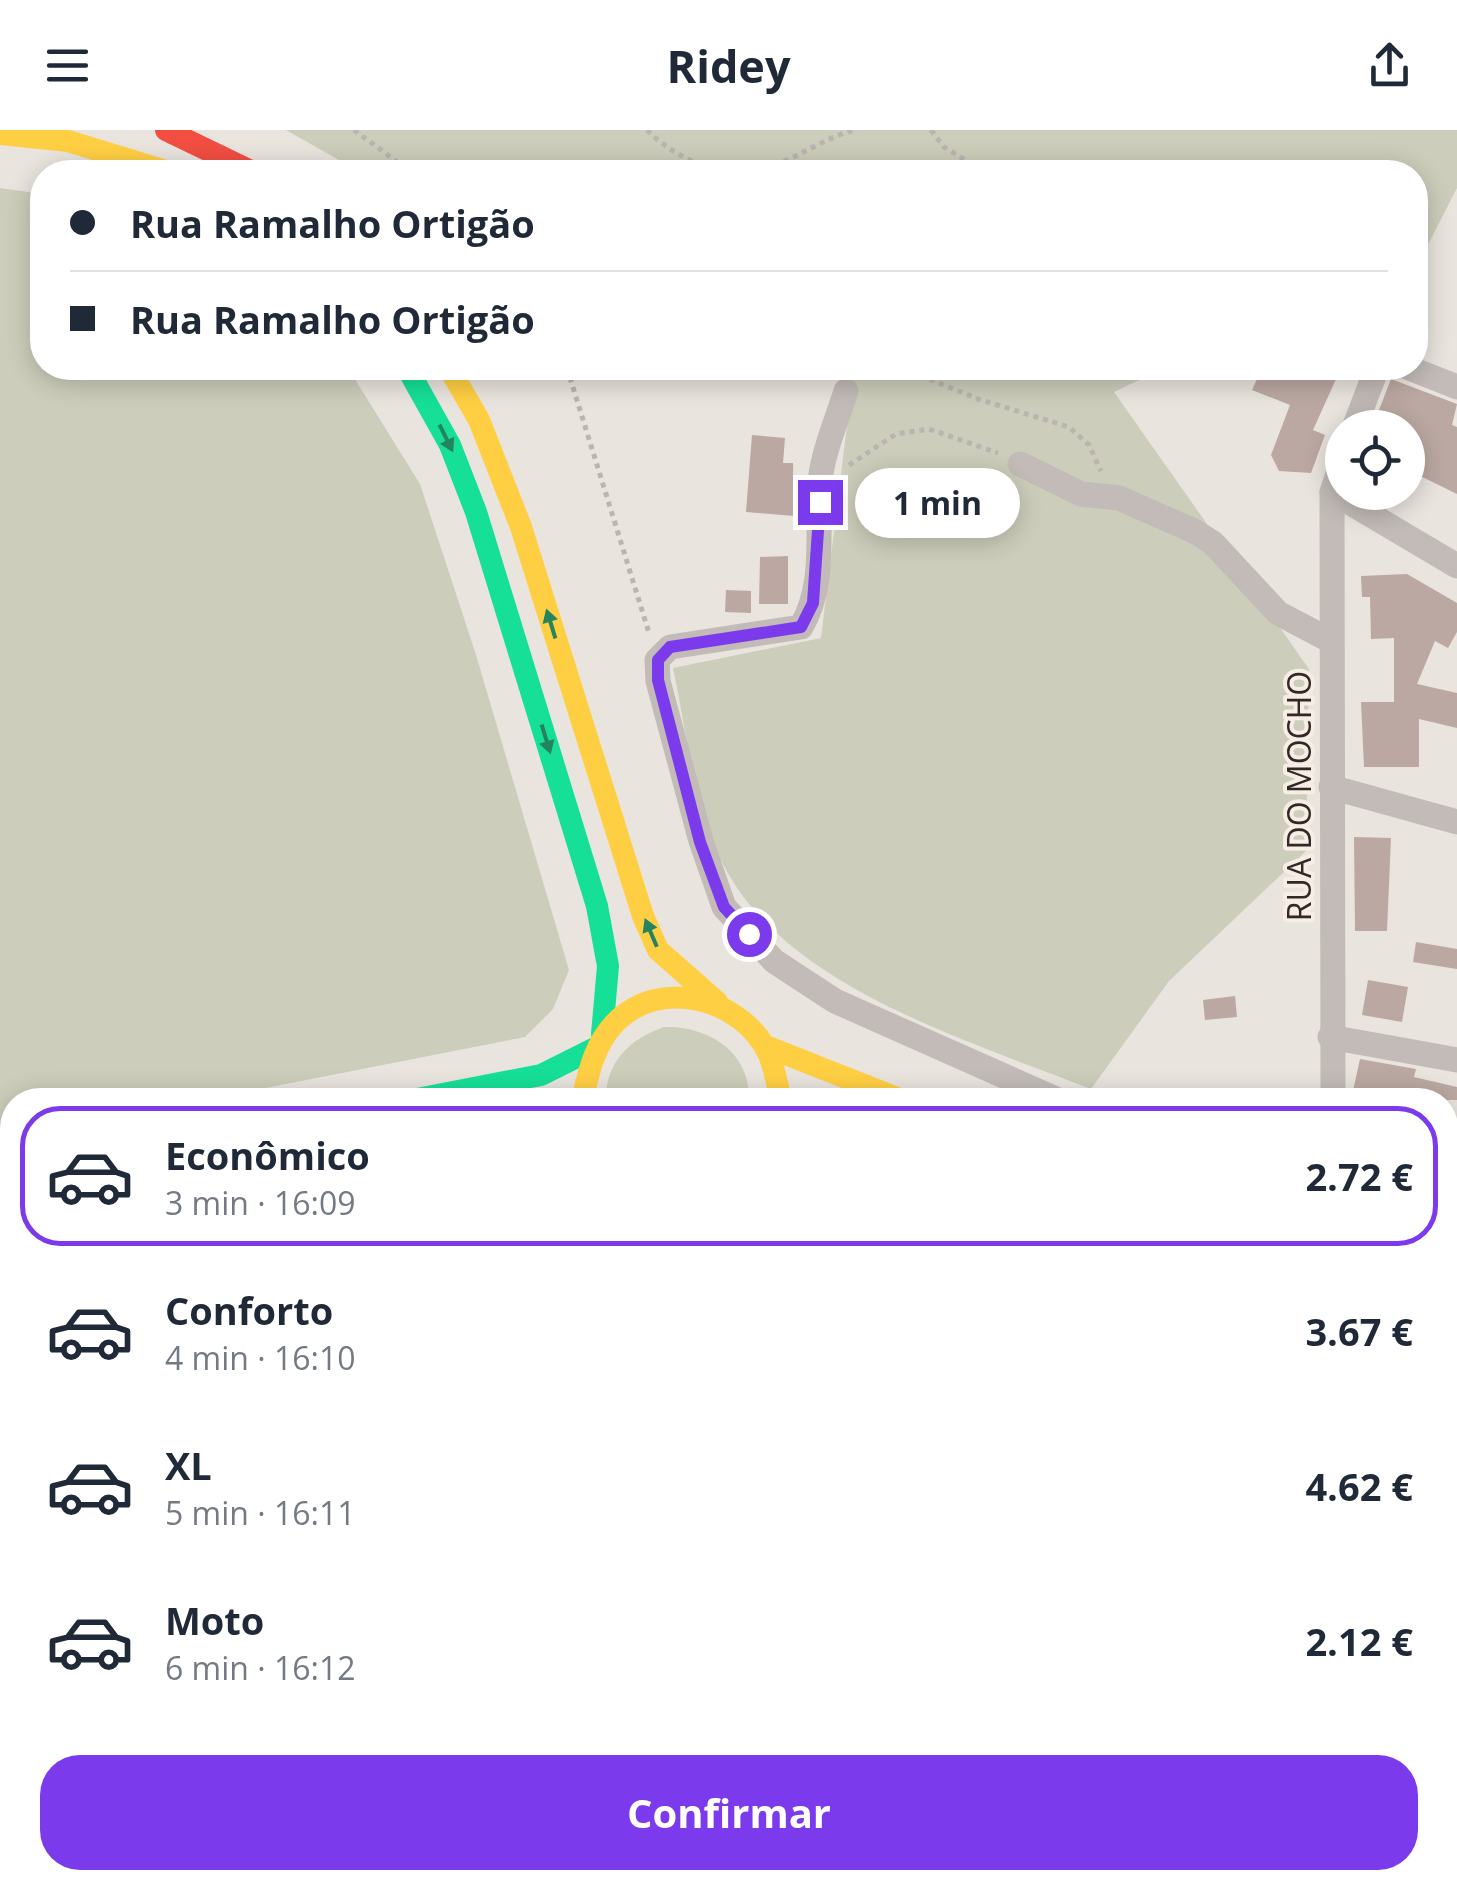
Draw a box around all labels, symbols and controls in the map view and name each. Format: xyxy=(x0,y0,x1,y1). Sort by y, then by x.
text: Ridey xyxy=(666,35,791,96)
icon: menu xyxy=(40,38,95,93)
icon: share xyxy=(1362,38,1417,93)
text: Rua Ramalho Ortigão xyxy=(130,197,535,249)
text: Rua Ramalho Ortigão xyxy=(130,293,535,345)
map controls xyxy=(1325,410,1425,510)
button: locate xyxy=(1325,410,1425,510)
one-way arrow xyxy=(437,423,454,452)
callout: 1 min xyxy=(855,467,1020,537)
route end xyxy=(798,480,843,525)
text: 1 min xyxy=(893,481,982,524)
one-way arrow xyxy=(543,608,558,638)
street label: RUA DO MOCHO xyxy=(1277,671,1320,921)
one-way arrow xyxy=(539,724,554,755)
route start xyxy=(727,912,772,957)
one-way arrow xyxy=(642,918,658,948)
text: Econômico xyxy=(165,1129,370,1181)
icon: car xyxy=(45,1131,135,1221)
text: 2.72 € xyxy=(1305,1150,1413,1202)
text: 3 min · 16:09 xyxy=(165,1181,356,1224)
text: Conforto xyxy=(165,1284,333,1336)
icon: car xyxy=(45,1286,135,1376)
text: 3.67 € xyxy=(1305,1305,1413,1357)
text: 4 min · 16:10 xyxy=(165,1336,356,1379)
text: XL xyxy=(165,1439,212,1491)
icon: car xyxy=(45,1441,135,1531)
text: 4.62 € xyxy=(1305,1460,1413,1512)
text: 5 min · 16:11 xyxy=(165,1491,356,1534)
text: Moto xyxy=(165,1594,264,1646)
icon: car xyxy=(45,1596,135,1686)
text: 2.12 € xyxy=(1305,1615,1413,1667)
text: 6 min · 16:12 xyxy=(165,1646,356,1689)
button: Confirmar xyxy=(40,1755,1418,1870)

